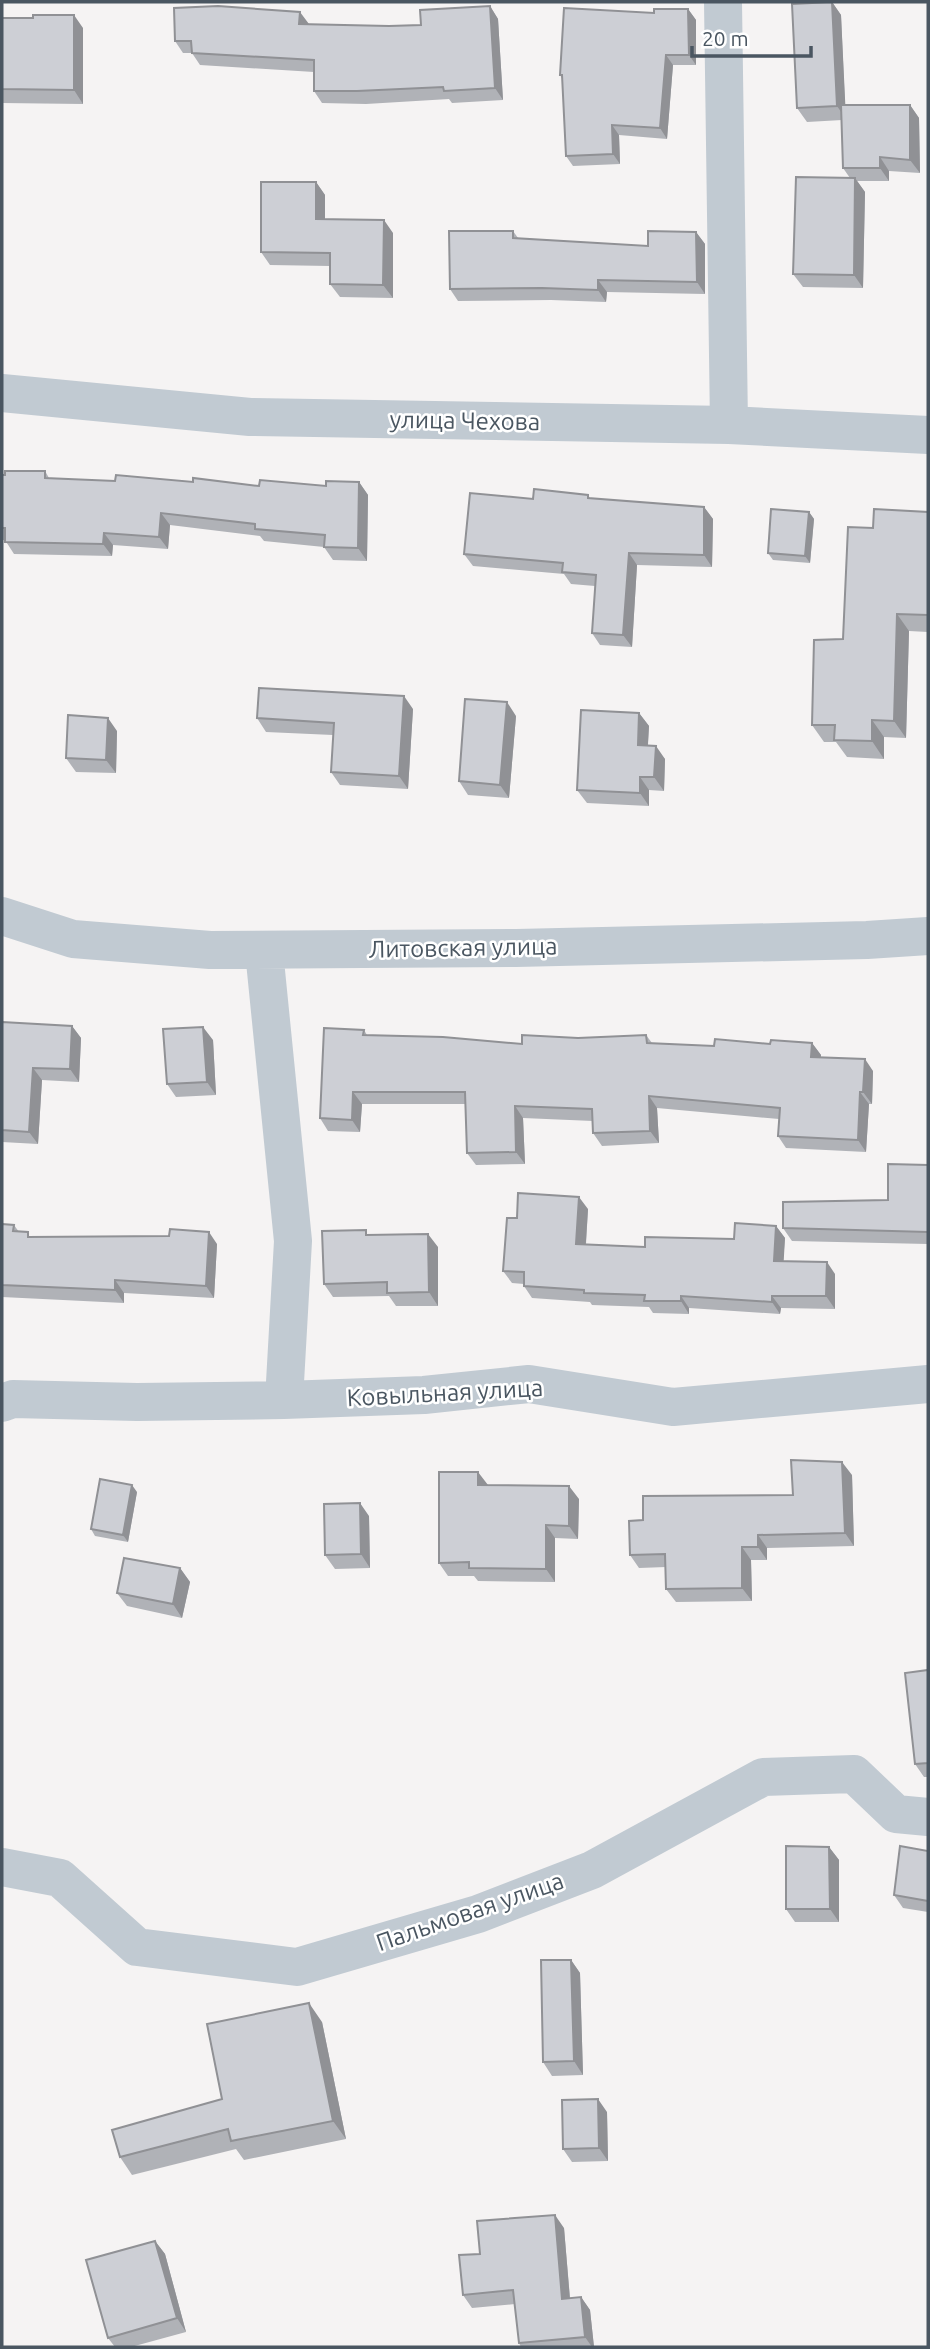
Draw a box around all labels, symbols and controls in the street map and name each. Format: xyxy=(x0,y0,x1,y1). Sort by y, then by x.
scale bar xyxy=(692,14,811,58)
text: 20 m xyxy=(702,26,749,50)
street label: улица Чехова xyxy=(389,406,541,435)
street label: Литовская улица xyxy=(368,932,558,963)
street label: Ковыльная улица xyxy=(346,1374,544,1411)
street label: Пальмовая улица xyxy=(373,1867,567,1956)

